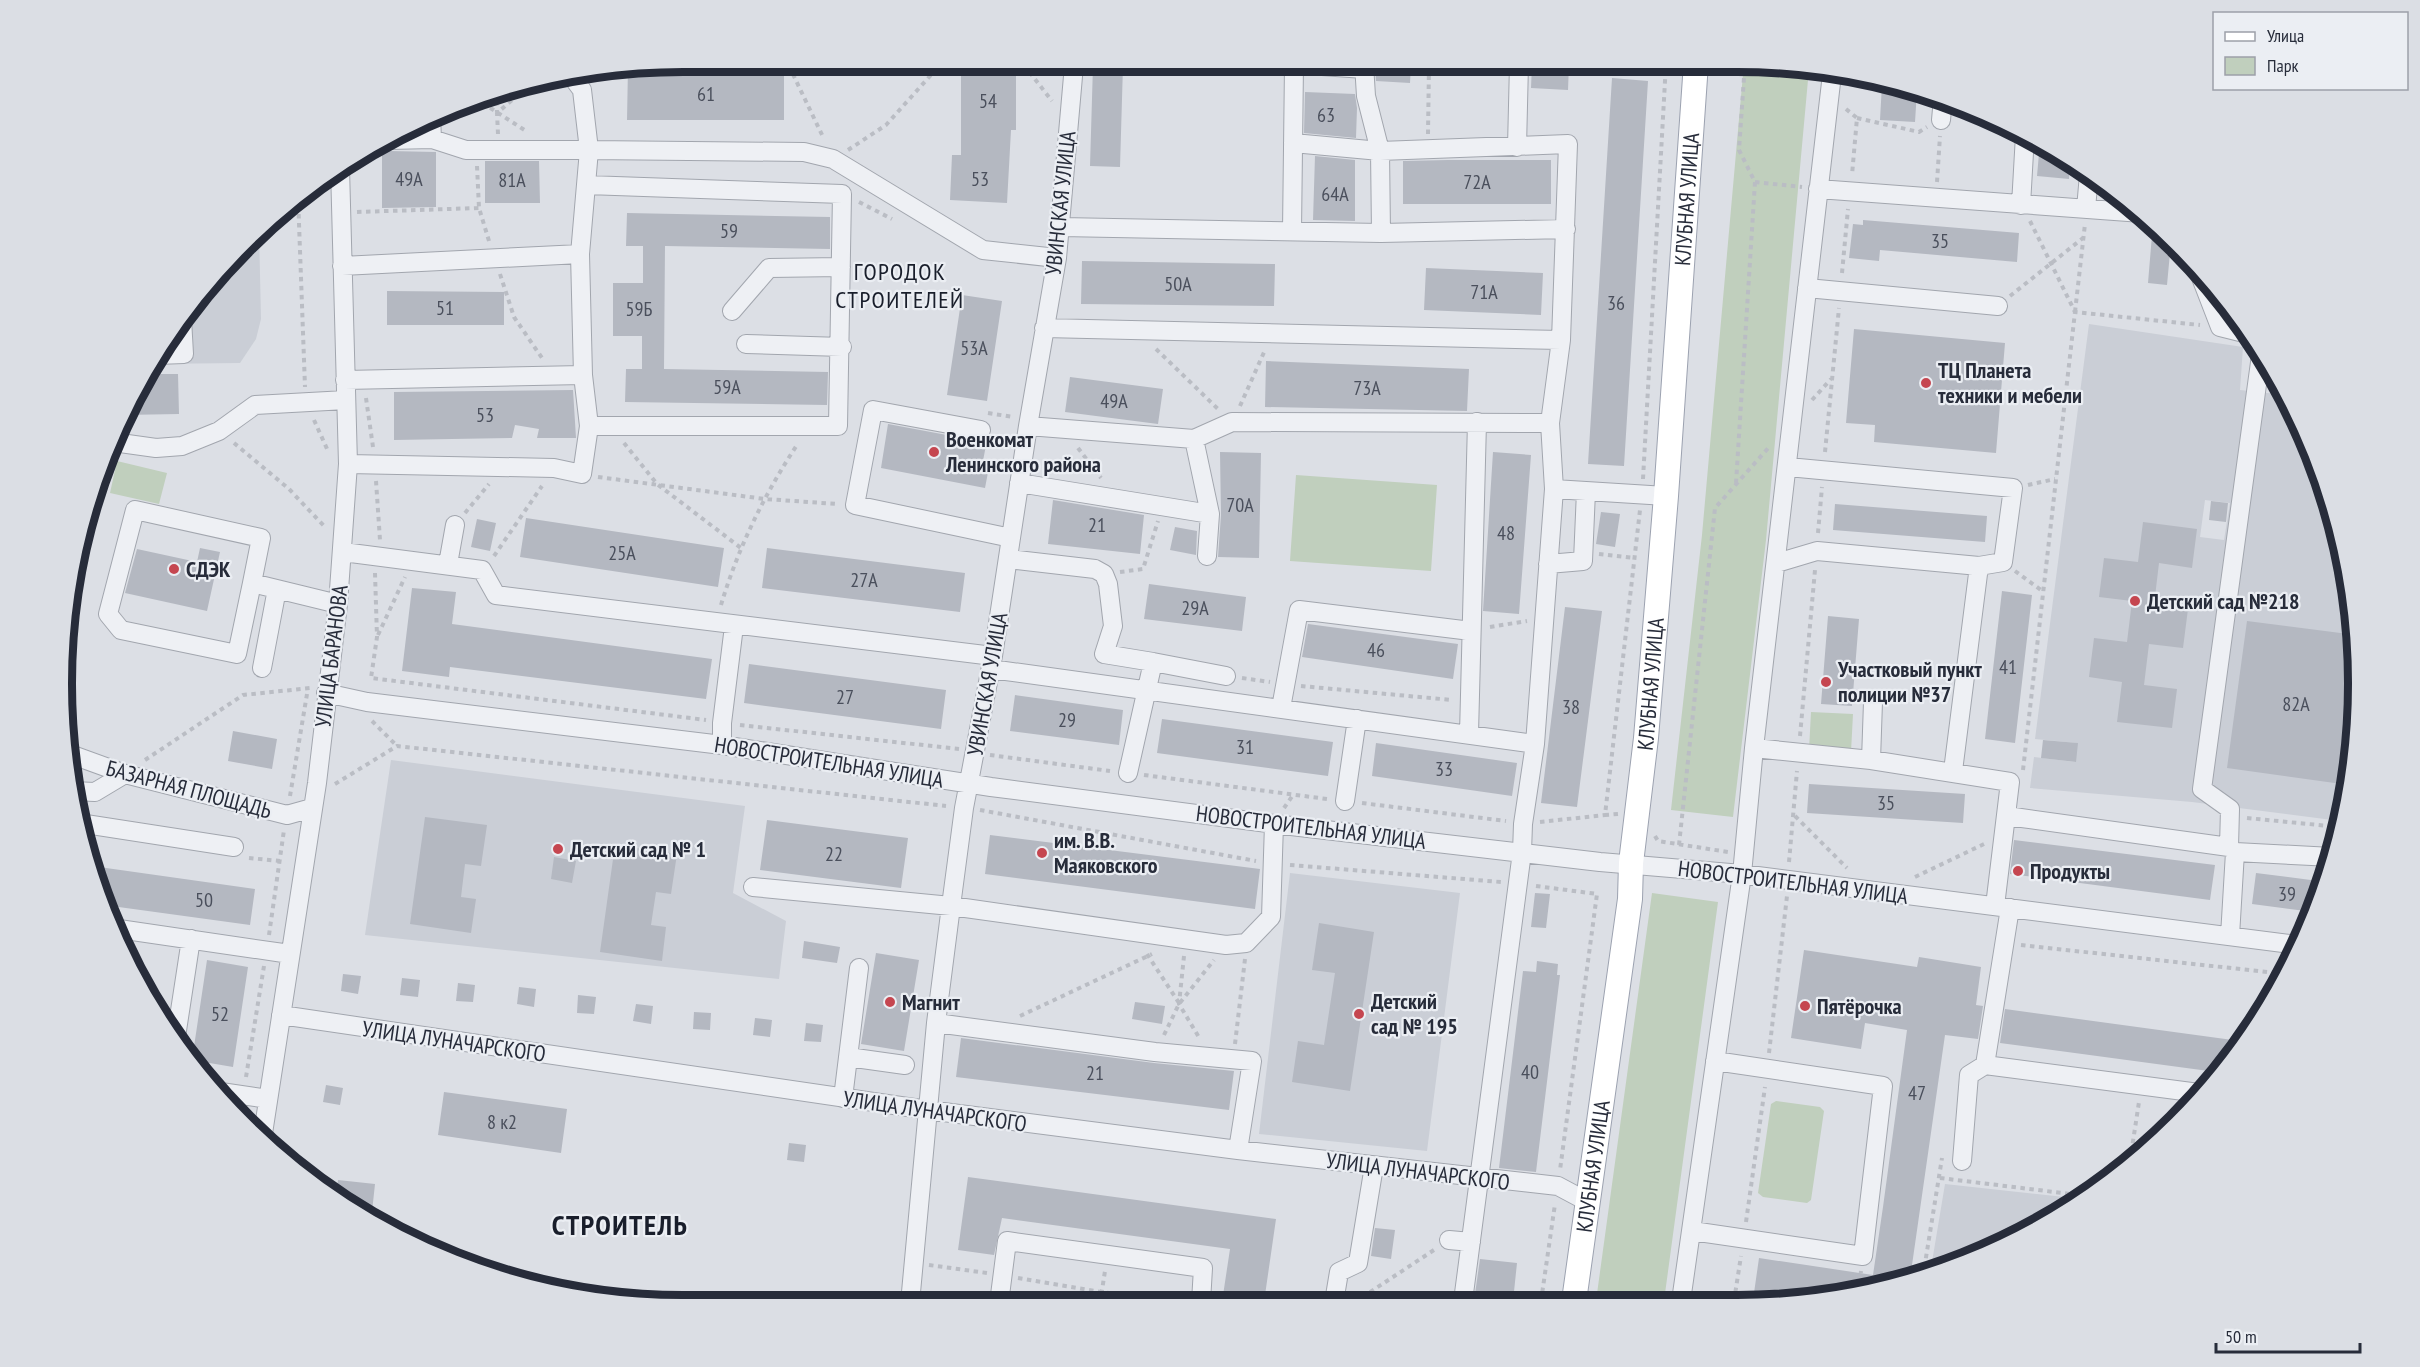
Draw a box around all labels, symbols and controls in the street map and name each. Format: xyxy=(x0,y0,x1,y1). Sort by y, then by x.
legend xyxy=(2213,12,2408,90)
text: Улица xyxy=(2267,24,2304,47)
text: Парк xyxy=(2267,54,2298,77)
house number: 61 xyxy=(697,81,715,107)
house number: 54 xyxy=(979,88,997,114)
house number: 63 xyxy=(1317,102,1335,128)
street label: УВИНСКАЯ УЛИЦА xyxy=(1039,129,1082,276)
street label: КЛУБНАЯ УЛИЦА xyxy=(1668,131,1705,267)
house number: 49А xyxy=(395,166,423,192)
house number: 53 xyxy=(971,166,989,192)
house number: 81А xyxy=(498,167,526,193)
house number: 72А xyxy=(1463,169,1491,195)
house number: 64А xyxy=(1321,181,1349,207)
house number: 59 xyxy=(720,218,738,244)
house number: 35 xyxy=(1931,228,1949,254)
district label: ГОРОДОК СТРОИТЕЛЕЙ xyxy=(835,256,965,315)
house number: 50А xyxy=(1164,271,1192,297)
house number: 71А xyxy=(1470,279,1498,305)
house number: 36 xyxy=(1607,290,1625,316)
house number: 51 xyxy=(436,295,454,321)
house number: 59Б xyxy=(626,296,653,322)
house number: 53А xyxy=(960,335,988,361)
place label: ТЦ Планета техники и мебели xyxy=(1938,356,2082,409)
house number: 59А xyxy=(713,374,741,400)
house number: 73А xyxy=(1353,375,1381,401)
marker: ТЦ Планета техники и мебели xyxy=(1919,376,1933,390)
house number: 49А xyxy=(1100,388,1128,414)
house number: 53 xyxy=(476,402,494,428)
place label: Военкомат Ленинского района xyxy=(945,425,1101,478)
marker: Военкомат Ленинского района xyxy=(927,445,941,459)
house number: 70А xyxy=(1226,492,1254,518)
house number: 21 xyxy=(1088,512,1106,538)
house number: 48 xyxy=(1497,520,1515,546)
house number: 25А xyxy=(608,540,636,566)
place label: СДЭК xyxy=(186,555,231,583)
marker: СДЭК xyxy=(167,562,181,576)
house number: 27А xyxy=(850,567,878,593)
street label: УЛИЦА БАРАНОВА xyxy=(308,583,354,729)
place label: Детский сад №218 xyxy=(2147,587,2299,615)
marker: Детский сад №218 xyxy=(2128,594,2142,608)
house number: 29А xyxy=(1181,595,1209,621)
street label: УВИНСКАЯ УЛИЦА xyxy=(961,610,1013,758)
street label: КЛУБНАЯ УЛИЦА xyxy=(1631,616,1670,752)
house number: 46 xyxy=(1367,637,1385,663)
house number: 41 xyxy=(1999,654,2017,680)
place label: Участковый пункт полиции №37 xyxy=(1837,655,1982,708)
marker: Участковый пункт полиции №37 xyxy=(1819,675,1833,689)
house number: 27 xyxy=(836,684,854,710)
house number: 82А xyxy=(2282,691,2310,717)
house number: 38 xyxy=(1562,694,1580,720)
house number: 29 xyxy=(1058,707,1076,733)
street label: НОВОСТРОИТЕЛЬНАЯ УЛИЦА xyxy=(713,730,946,794)
house number: 31 xyxy=(1236,734,1254,760)
street label: БАЗАРНАЯ ПЛОЩАДЬ xyxy=(103,753,275,825)
house number: 33 xyxy=(1435,756,1453,782)
house number: 35 xyxy=(1877,790,1895,816)
street label: НОВОСТРОИТЕЛЬНАЯ УЛИЦА xyxy=(1195,799,1428,855)
place label: им. В.В. Маяковского xyxy=(1054,826,1158,879)
place label: Детский сад № 1 xyxy=(570,835,706,863)
house number: 22 xyxy=(825,841,843,867)
marker: Детский сад № 1 xyxy=(551,842,565,856)
marker: им. В.В. Маяковского xyxy=(1035,846,1049,860)
street label: НОВОСТРОИТЕЛЬНАЯ УЛИЦА xyxy=(1677,854,1910,910)
place label: Продукты xyxy=(2030,857,2110,885)
marker: Продукты xyxy=(2011,864,2025,878)
house number: 39 xyxy=(2278,881,2296,907)
house number: 50 xyxy=(195,887,213,913)
place label: Детский сад № 195 xyxy=(1371,987,1458,1040)
place label: Магнит xyxy=(902,988,960,1016)
place label: Пятёрочка xyxy=(1817,992,1902,1020)
marker: Магнит xyxy=(883,995,897,1009)
marker: Пятёрочка xyxy=(1798,999,1812,1013)
house number: 52 xyxy=(211,1001,229,1027)
marker: Детский сад № 195 xyxy=(1352,1007,1366,1021)
street label: УЛИЦА ЛУНАЧАРСКОГО xyxy=(360,1014,548,1068)
house number: 40 xyxy=(1521,1059,1539,1085)
house number: 21 xyxy=(1086,1060,1104,1086)
house number: 47 xyxy=(1908,1080,1926,1106)
street label: УЛИЦА ЛУНАЧАРСКОГО xyxy=(841,1084,1029,1138)
street label: КЛУБНАЯ УЛИЦА xyxy=(1570,1098,1616,1234)
house number: 8 к2 xyxy=(487,1109,517,1135)
street label: УЛИЦА ЛУНАЧАРСКОГО xyxy=(1324,1146,1512,1196)
district label: СТРОИТЕЛЬ xyxy=(552,1206,688,1243)
scale bar xyxy=(2216,1316,2360,1354)
text: 50 m xyxy=(2225,1325,2257,1348)

